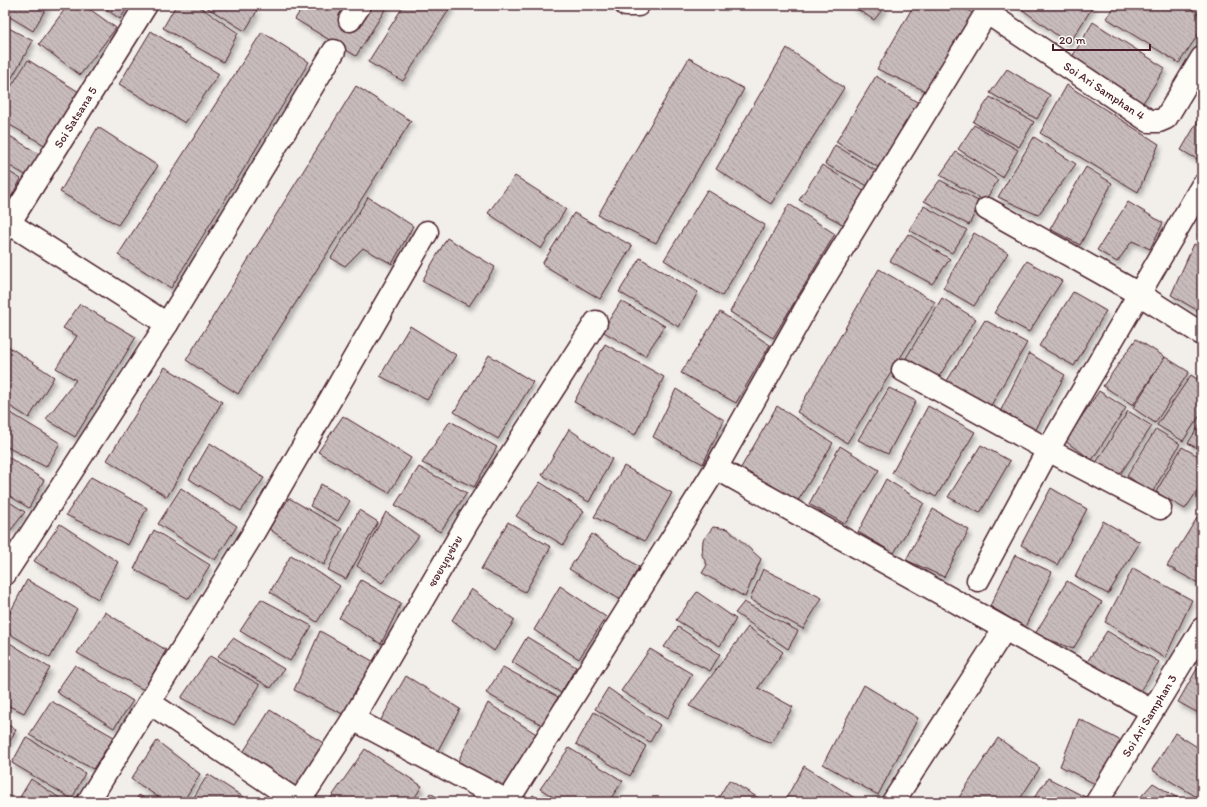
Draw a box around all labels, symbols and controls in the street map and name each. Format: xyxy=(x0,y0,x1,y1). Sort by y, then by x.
scale bar xyxy=(1053,26,1150,52)
text: 20 m xyxy=(1059,33,1086,47)
street label: Soi Ari Samphan 4 xyxy=(1061,59,1147,123)
street label: Soi Satsana 5 xyxy=(51,84,100,150)
street label: ซอยบุญช่วย xyxy=(425,533,467,590)
street label: Soi Ari Samphan 3 xyxy=(1119,671,1180,759)

